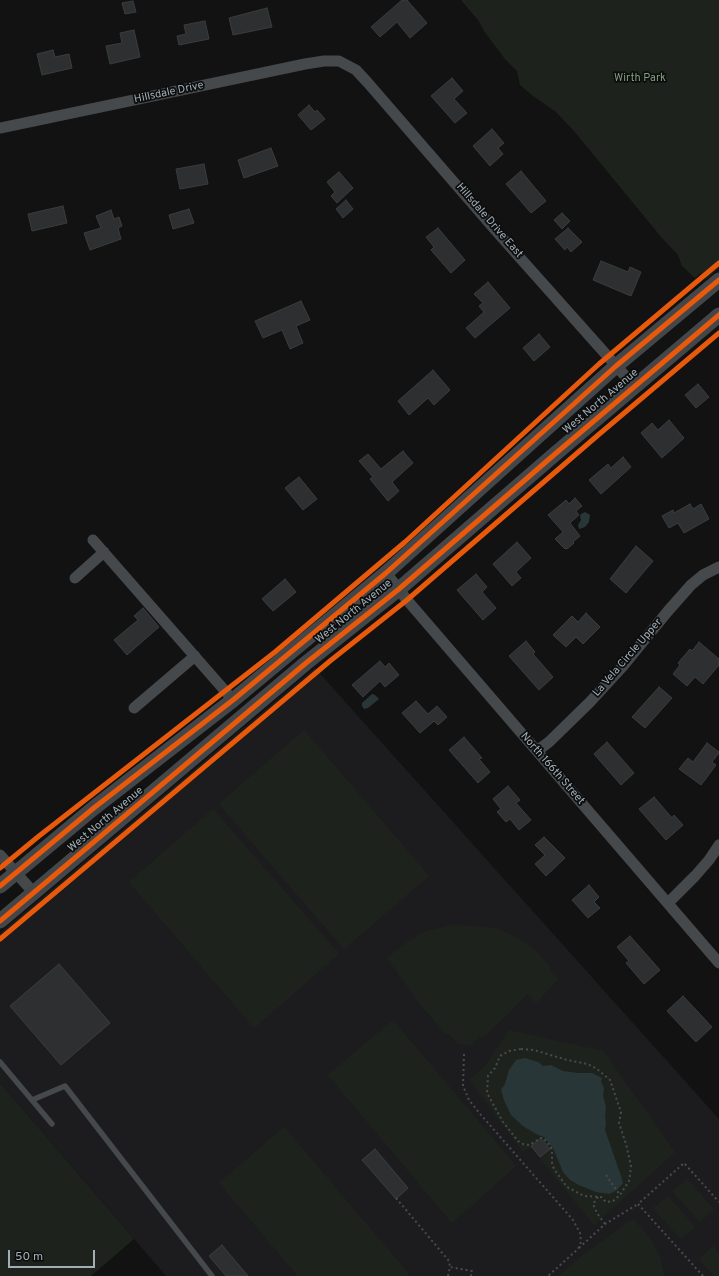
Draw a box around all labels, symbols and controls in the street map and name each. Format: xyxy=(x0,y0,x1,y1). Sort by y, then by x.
park label: Wirth Park xyxy=(614,72,666,86)
street label: Hillsdale Drive xyxy=(133,79,205,107)
street label: Hillsdale Drive East xyxy=(453,181,525,261)
street label: West North Avenue xyxy=(561,367,641,437)
street label: West North Avenue xyxy=(313,577,395,647)
street label: La Vela Circle Upper xyxy=(591,616,665,700)
street label: North 166th Street xyxy=(517,730,587,808)
street label: West North Avenue xyxy=(66,785,146,855)
scale bar xyxy=(10,1242,97,1268)
text: 50 m xyxy=(15,1249,43,1265)

